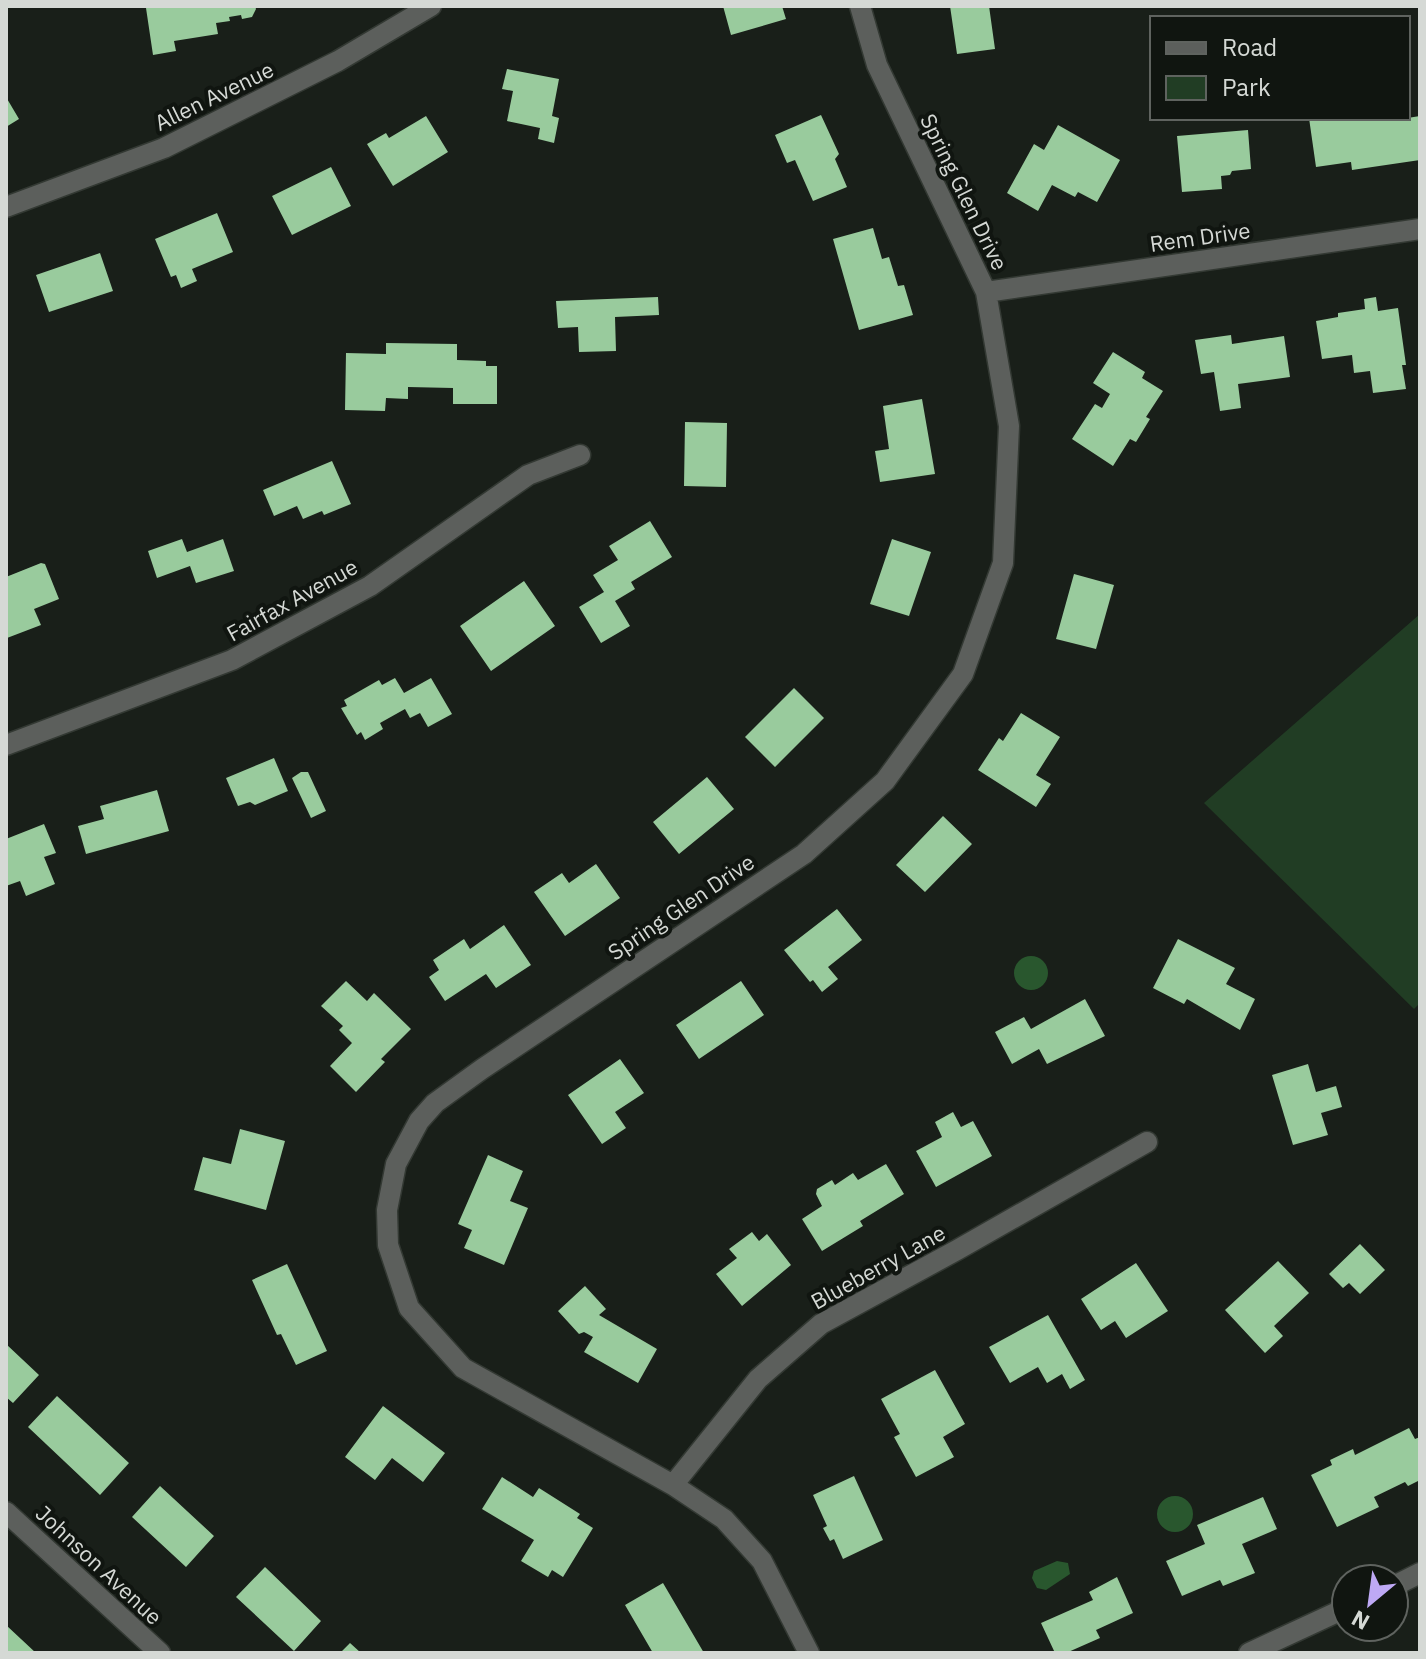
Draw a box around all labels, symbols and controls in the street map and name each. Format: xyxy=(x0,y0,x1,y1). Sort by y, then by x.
legend xyxy=(1150,16,1410,120)
text: Road xyxy=(1222,31,1277,63)
street label: Allen Avenue xyxy=(149,54,278,137)
text: Park xyxy=(1222,71,1271,103)
street label: Spring Glen Drive xyxy=(914,109,1015,275)
street label: Rem Drive xyxy=(1148,215,1252,258)
street label: Fairfax Avenue xyxy=(221,552,362,648)
street label: Spring Glen Drive xyxy=(602,847,760,966)
street label: Blueberry Lane xyxy=(805,1218,950,1316)
street label: Johnson Avenue xyxy=(30,1499,169,1631)
north arrow xyxy=(1330,1563,1410,1643)
text: N xyxy=(1346,1604,1374,1637)

